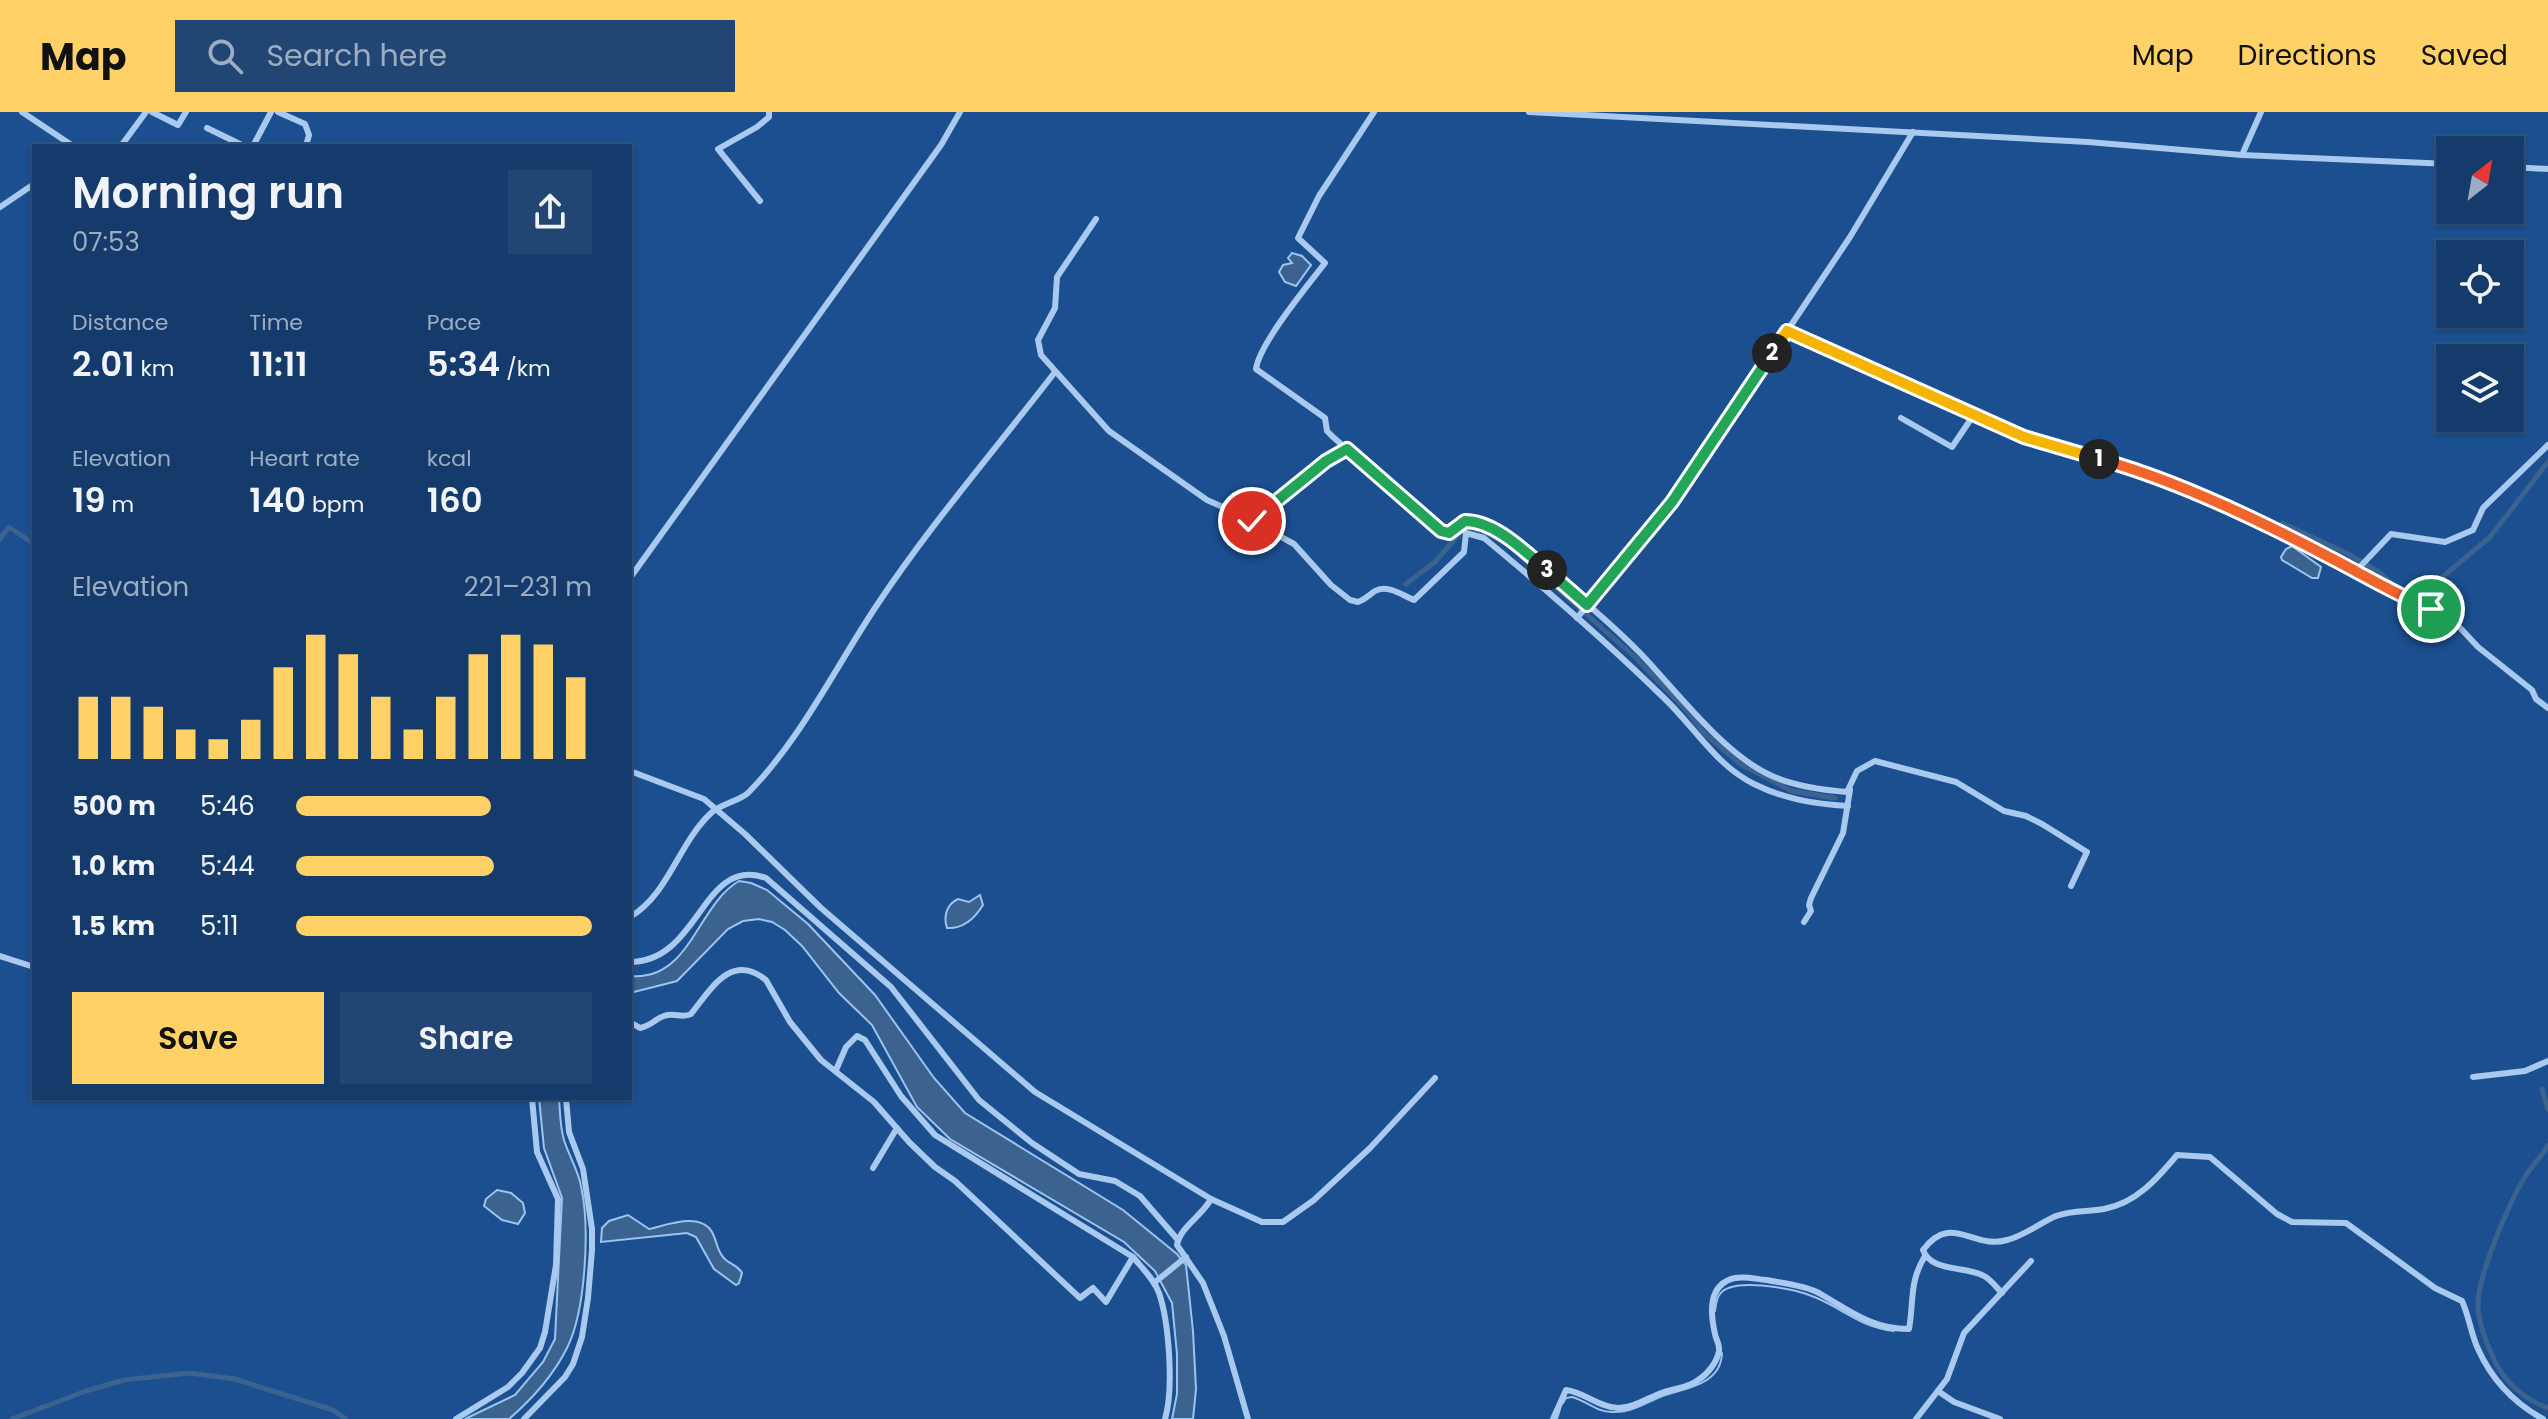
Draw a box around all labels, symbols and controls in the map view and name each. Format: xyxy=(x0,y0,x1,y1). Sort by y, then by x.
search box xyxy=(175,20,735,92)
text: Map xyxy=(40,30,127,83)
icon: search xyxy=(203,34,247,78)
text: Search here xyxy=(267,34,447,77)
text: Map xyxy=(2132,36,2194,75)
text: Directions xyxy=(2238,36,2377,75)
text: Saved xyxy=(2421,36,2508,75)
north arrow xyxy=(2436,136,2524,224)
map controls xyxy=(2436,136,2524,432)
text: Morning run xyxy=(72,162,344,223)
button: share xyxy=(508,170,592,254)
text: 07:53 xyxy=(72,224,140,260)
button: locate xyxy=(2436,240,2524,328)
text: Distance xyxy=(72,307,168,338)
text: Time xyxy=(249,307,303,338)
text: Pace xyxy=(427,307,481,338)
pin: 2 xyxy=(1752,333,1792,373)
text: 2 xyxy=(1766,337,1778,368)
text: 2.01 xyxy=(72,340,135,388)
text: 11:11 xyxy=(249,340,308,388)
text: 5:34 xyxy=(427,340,500,388)
button: layers xyxy=(2436,344,2524,432)
text: km xyxy=(135,353,175,384)
text: /km xyxy=(500,353,551,384)
pin: 1 xyxy=(2079,439,2119,479)
text: Elevation xyxy=(72,443,171,474)
text: Heart rate xyxy=(249,443,360,474)
text: kcal xyxy=(427,443,472,474)
text: 1 xyxy=(2095,443,2103,474)
text: 19 xyxy=(72,476,106,524)
text: 140 xyxy=(249,476,306,524)
text: 160 xyxy=(427,476,483,524)
pin xyxy=(1218,487,1286,555)
text: m xyxy=(106,489,134,520)
text: bpm xyxy=(306,489,364,520)
icon: check xyxy=(1230,499,1274,543)
pin: 3 xyxy=(1527,550,1567,590)
text: 3 xyxy=(1540,554,1554,585)
text: Elevation xyxy=(72,569,189,605)
text: 221–231 m xyxy=(464,569,592,605)
pin xyxy=(2397,575,2465,643)
icon: arrive xyxy=(2409,587,2453,631)
text: 500 m xyxy=(72,788,156,824)
text: 5:46 xyxy=(200,788,255,824)
text: 1.0 km xyxy=(72,848,155,884)
text: 5:44 xyxy=(200,848,255,884)
text: 1.5 km xyxy=(72,908,155,944)
text: 5:11 xyxy=(200,908,239,944)
button: Save xyxy=(72,992,324,1084)
button: Share xyxy=(340,992,592,1084)

